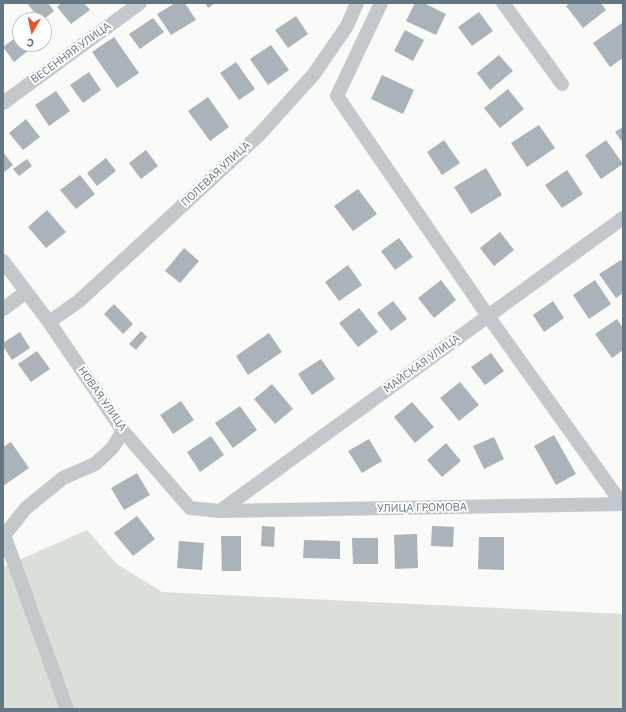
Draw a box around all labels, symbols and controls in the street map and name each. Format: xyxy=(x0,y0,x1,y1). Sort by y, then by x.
north arrow xyxy=(12,12,52,52)
street label: ВЕСЕННЯЯ УЛИЦА xyxy=(29,20,113,86)
street label: ПОЛЕВАЯ УЛИЦА xyxy=(179,139,253,209)
street label: МАЙСКАЯ УЛИЦА xyxy=(381,332,463,396)
street label: НОВАЯ УЛИЦА xyxy=(75,364,129,434)
street label: УЛИЦА ГРОМОВА xyxy=(377,501,467,515)

